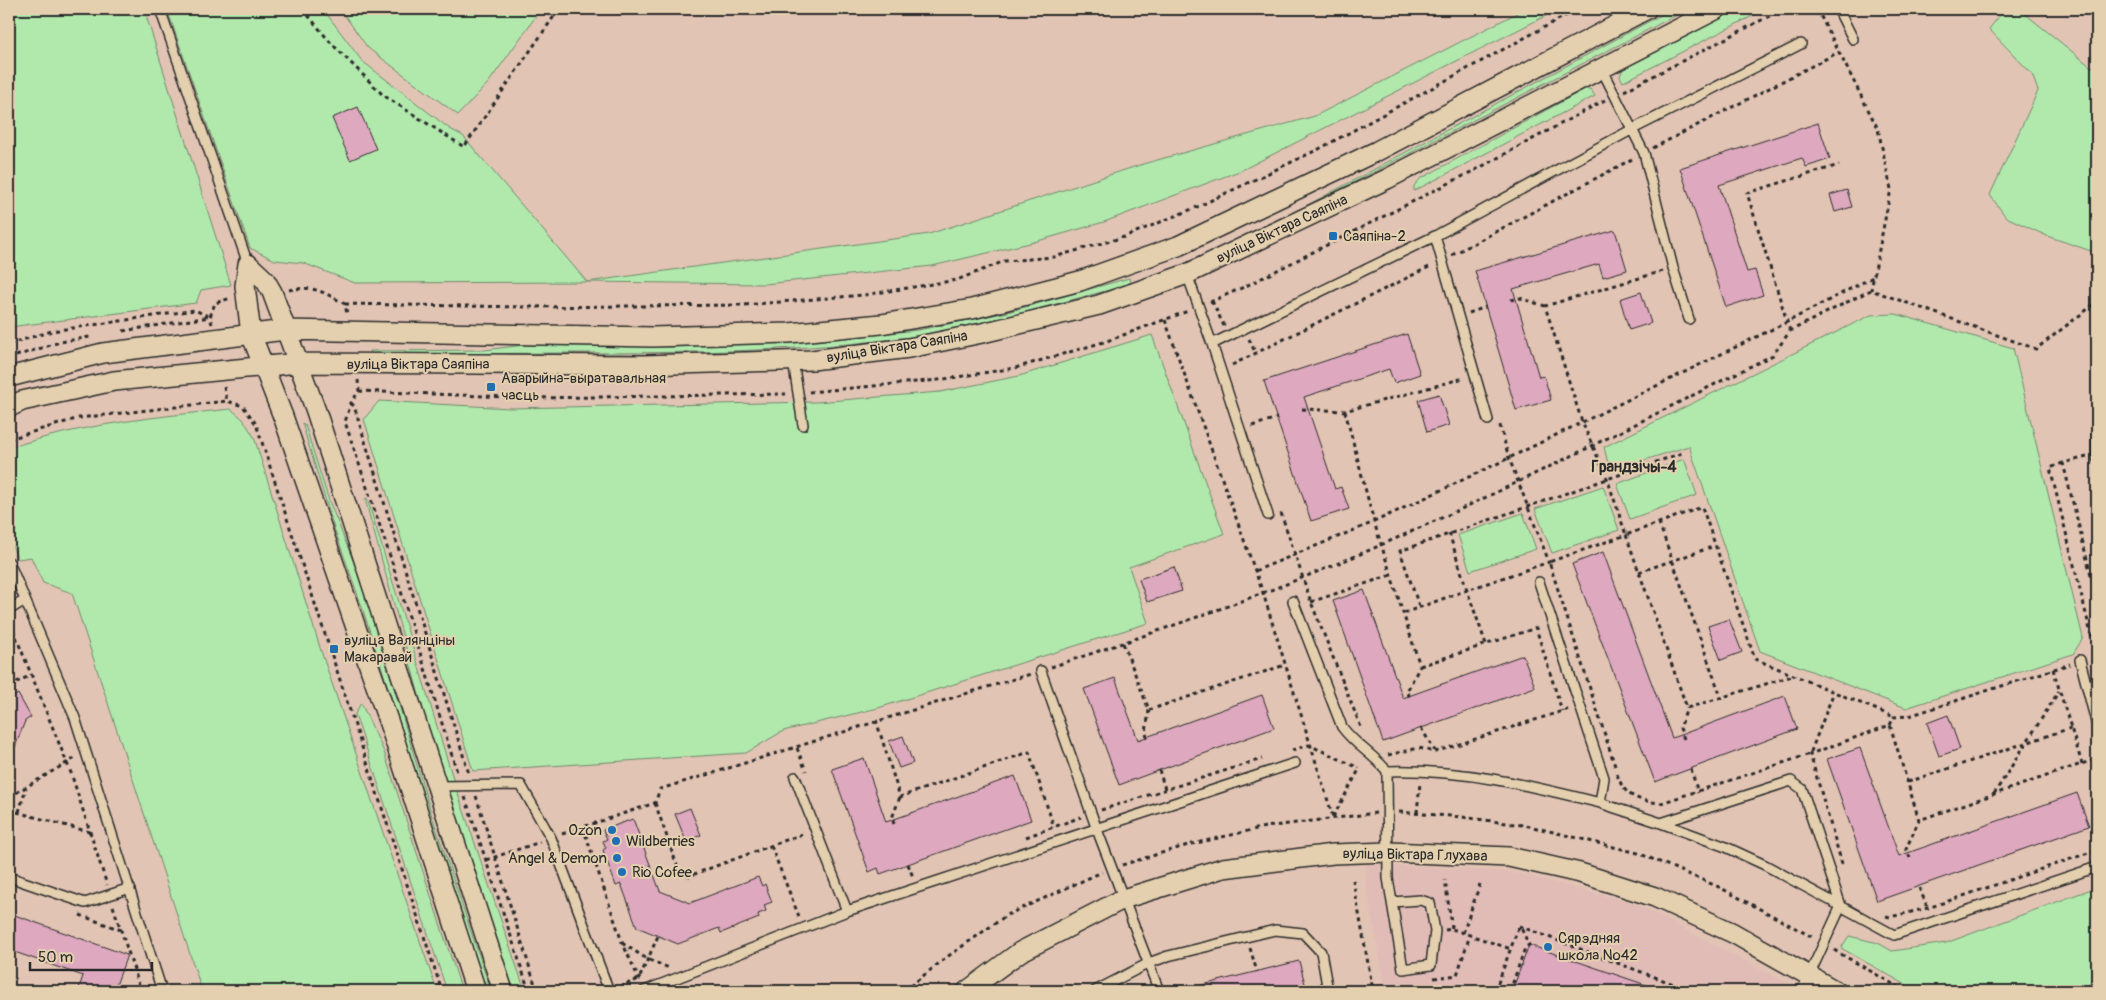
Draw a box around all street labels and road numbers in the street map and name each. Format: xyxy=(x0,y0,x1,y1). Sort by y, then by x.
street label: вуліца Віктара Саяпіна xyxy=(1213,190,1351,268)
street label: вуліца Віктара Саяпіна xyxy=(825,326,969,368)
street label: вуліца Віктара Саяпіна xyxy=(347,355,489,374)
street label: вуліца Віктара Глухава xyxy=(1342,844,1488,866)

